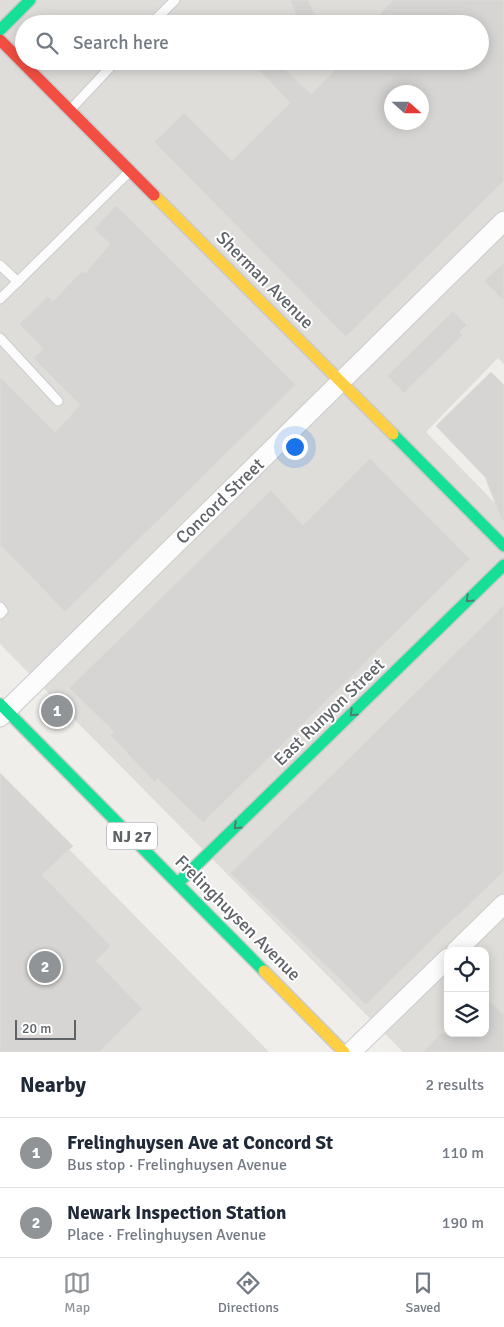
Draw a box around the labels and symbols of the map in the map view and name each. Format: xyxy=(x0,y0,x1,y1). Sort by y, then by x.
north arrow xyxy=(384,85,429,130)
street label: Sherman Avenue xyxy=(212,227,318,333)
your location xyxy=(282,434,308,460)
street label: Concord Street xyxy=(171,453,269,549)
one-way arrow xyxy=(466,593,475,602)
street label: East Runyon Street xyxy=(269,654,389,770)
pin: 1 xyxy=(41,692,73,730)
one-way arrow xyxy=(350,707,359,716)
one-way arrow xyxy=(233,820,242,829)
road number: NJ 27 xyxy=(107,822,157,849)
street label: Frelinghuysen Avenue xyxy=(171,851,305,985)
pin: 2 xyxy=(29,948,61,986)
scale bar xyxy=(15,1017,76,1040)

